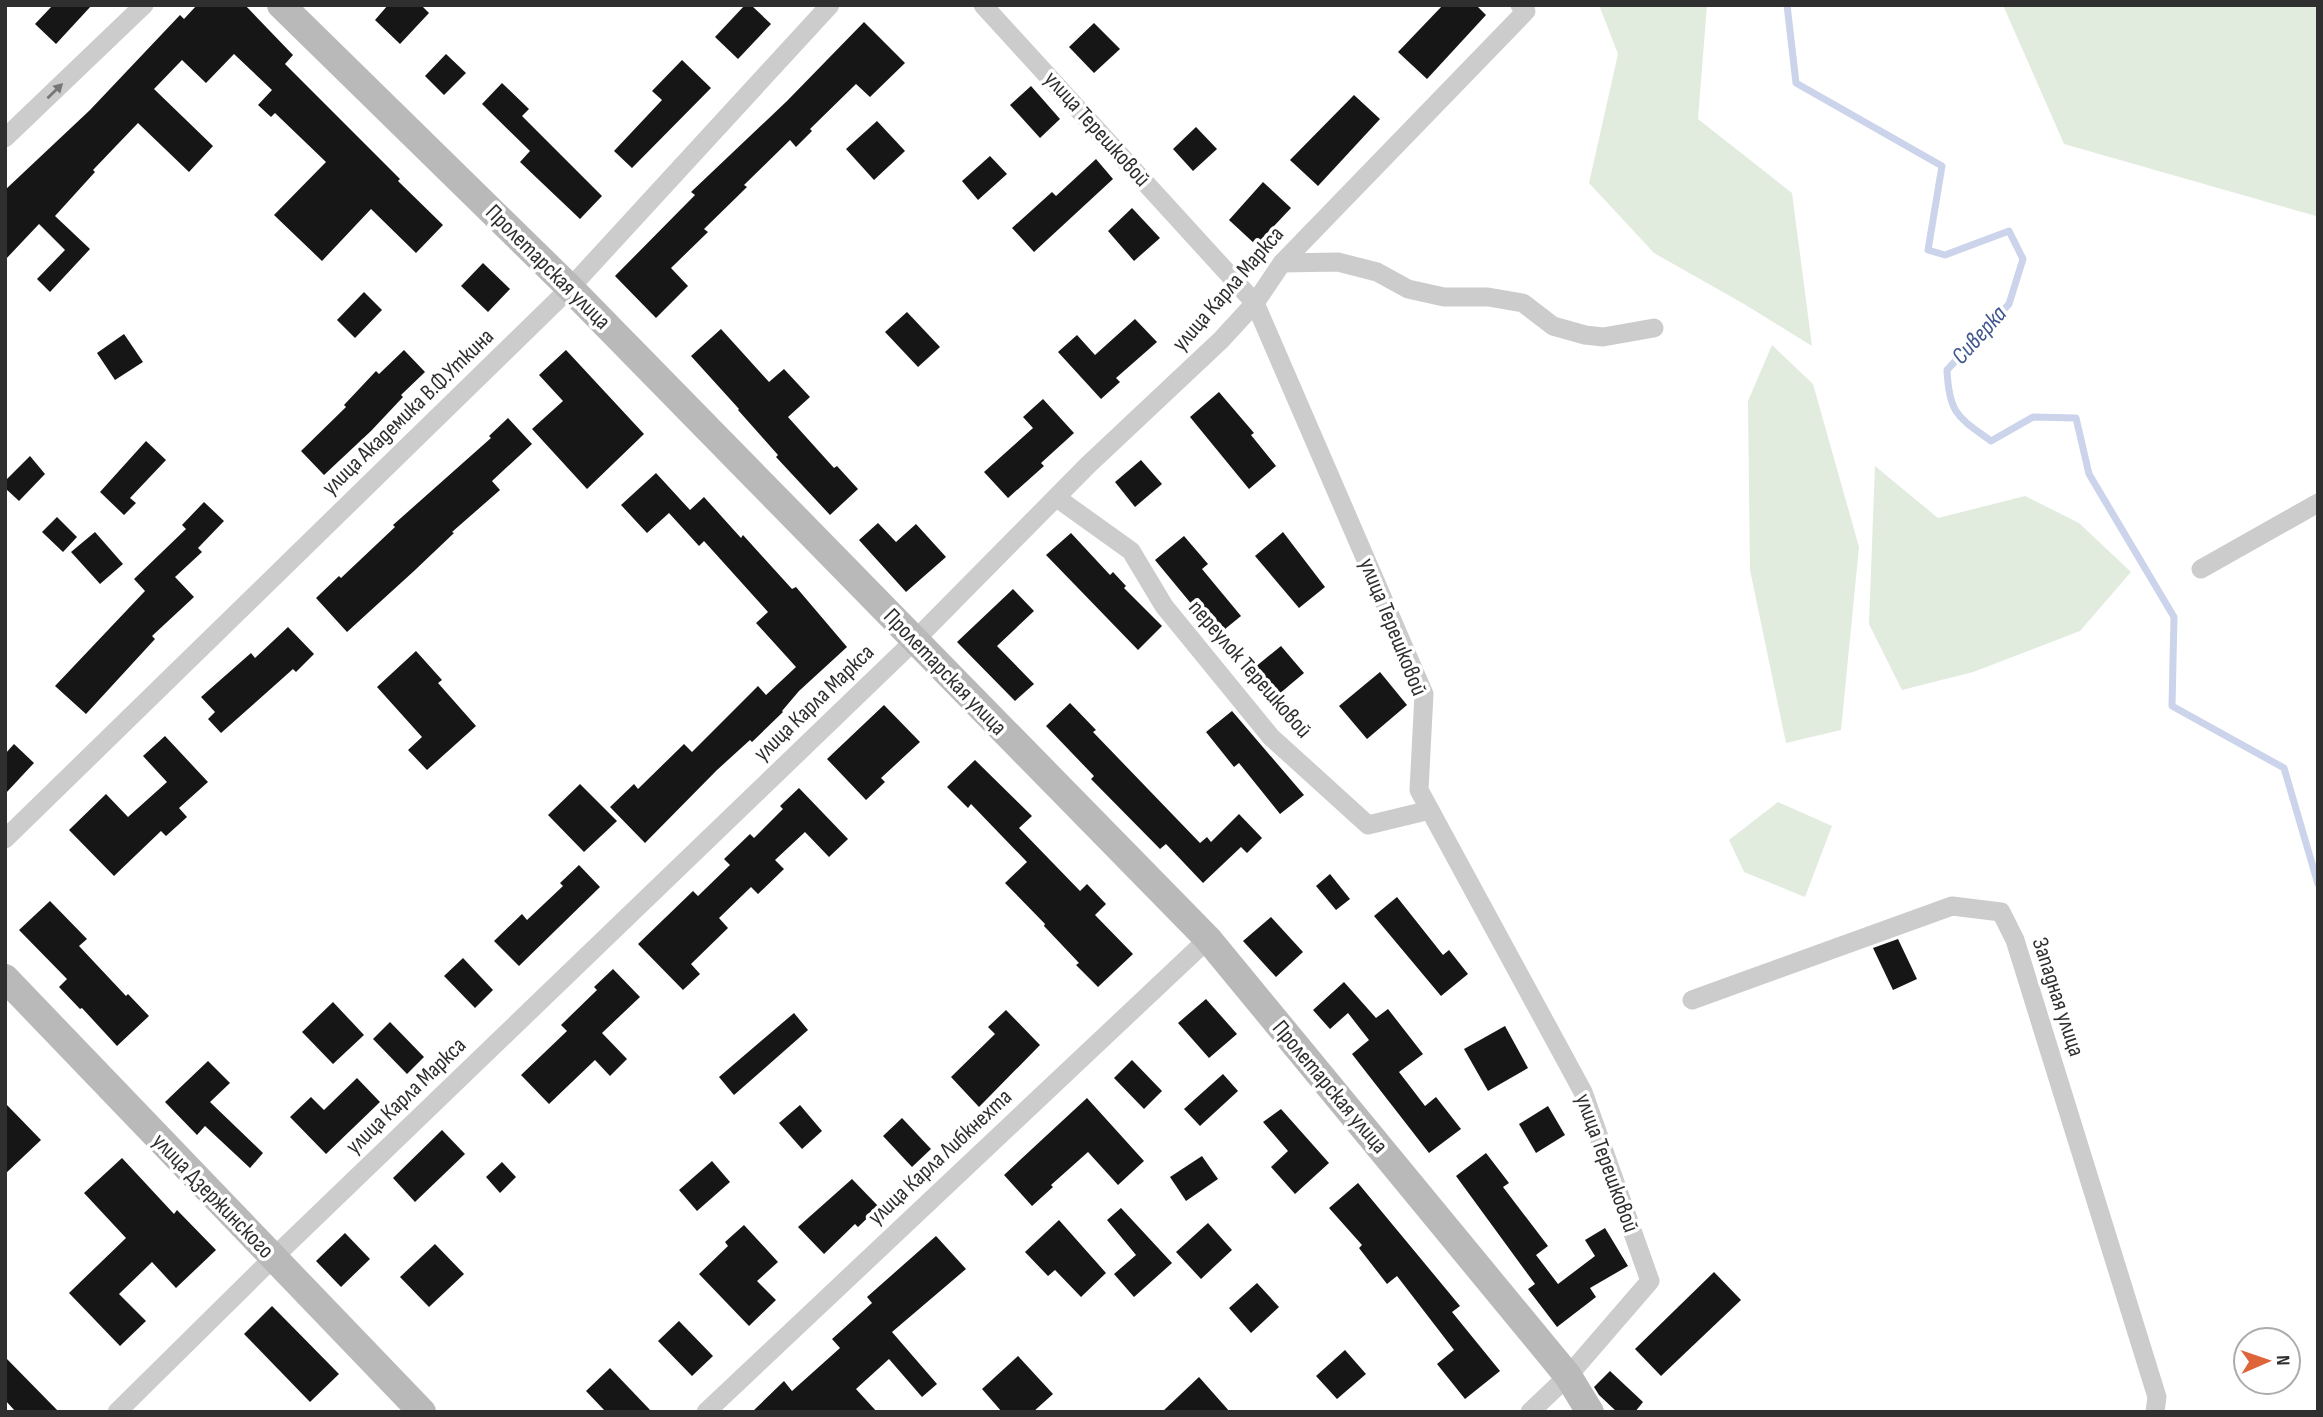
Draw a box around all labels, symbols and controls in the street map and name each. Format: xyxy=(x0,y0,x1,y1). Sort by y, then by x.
street label: улица Терешковой xyxy=(1038,66,1156,192)
one-way arrow xyxy=(46,83,63,99)
street label: Пролетарская улица xyxy=(480,199,616,335)
street label: улица Карла Маркса xyxy=(1166,221,1290,357)
water label: Сиверка xyxy=(1945,300,2013,370)
street label: улица Академика В.Ф.Уткина xyxy=(316,323,500,501)
street label: улица Терешковой xyxy=(1353,554,1433,700)
street label: переулок Терешковой xyxy=(1182,594,1318,744)
street label: Пролетарская улица xyxy=(877,603,1013,741)
street label: улица Карла Маркса xyxy=(748,639,880,767)
street label: Западная улица xyxy=(2026,934,2090,1060)
street label: Пролетарская улица xyxy=(1266,1015,1394,1159)
street label: улица Карла Маркса xyxy=(340,1032,472,1160)
street label: улица Карла Либкнехта xyxy=(862,1083,1018,1231)
street label: улица Терешковой xyxy=(1569,1090,1645,1236)
street label: улица Дзержинского xyxy=(146,1127,280,1265)
north arrow xyxy=(2232,1326,2302,1396)
text: N xyxy=(2271,1355,2294,1366)

